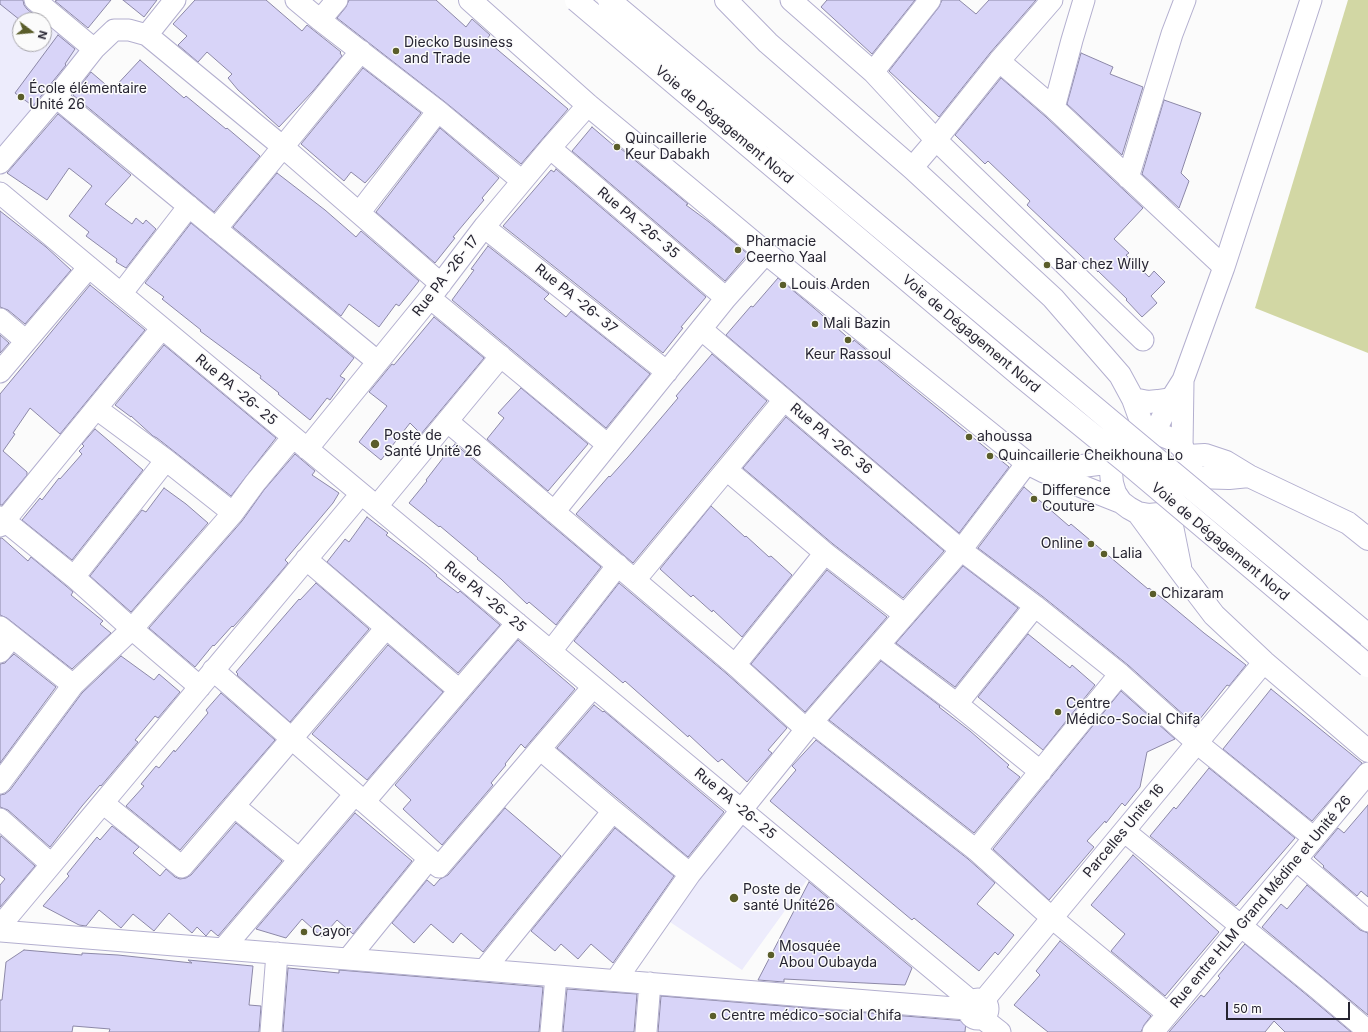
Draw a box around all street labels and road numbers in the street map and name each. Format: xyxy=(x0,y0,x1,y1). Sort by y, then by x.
street label: Voie de Dégagement Nord xyxy=(652,62,796,188)
street label: Rue PA -26- 35 xyxy=(594,184,682,262)
street label: Rue PA -26- 17 xyxy=(409,232,483,320)
street label: Rue PA -26- 37 xyxy=(531,261,621,337)
street label: Voie de Dégagement Nord xyxy=(899,271,1043,397)
street label: Rue PA -26- 25 xyxy=(192,351,280,429)
street label: Rue PA -26- 36 xyxy=(787,400,875,478)
street label: Voie de Dégagement Nord xyxy=(1148,479,1292,605)
street label: Rue PA -26- 25 xyxy=(441,558,529,636)
street label: Rue PA -26- 25 xyxy=(691,765,779,843)
street label: Parcelles Unite 16 xyxy=(1080,781,1168,881)
street label: Rue entre HLM Grand Médine et Unité 26 xyxy=(1167,792,1355,1012)

